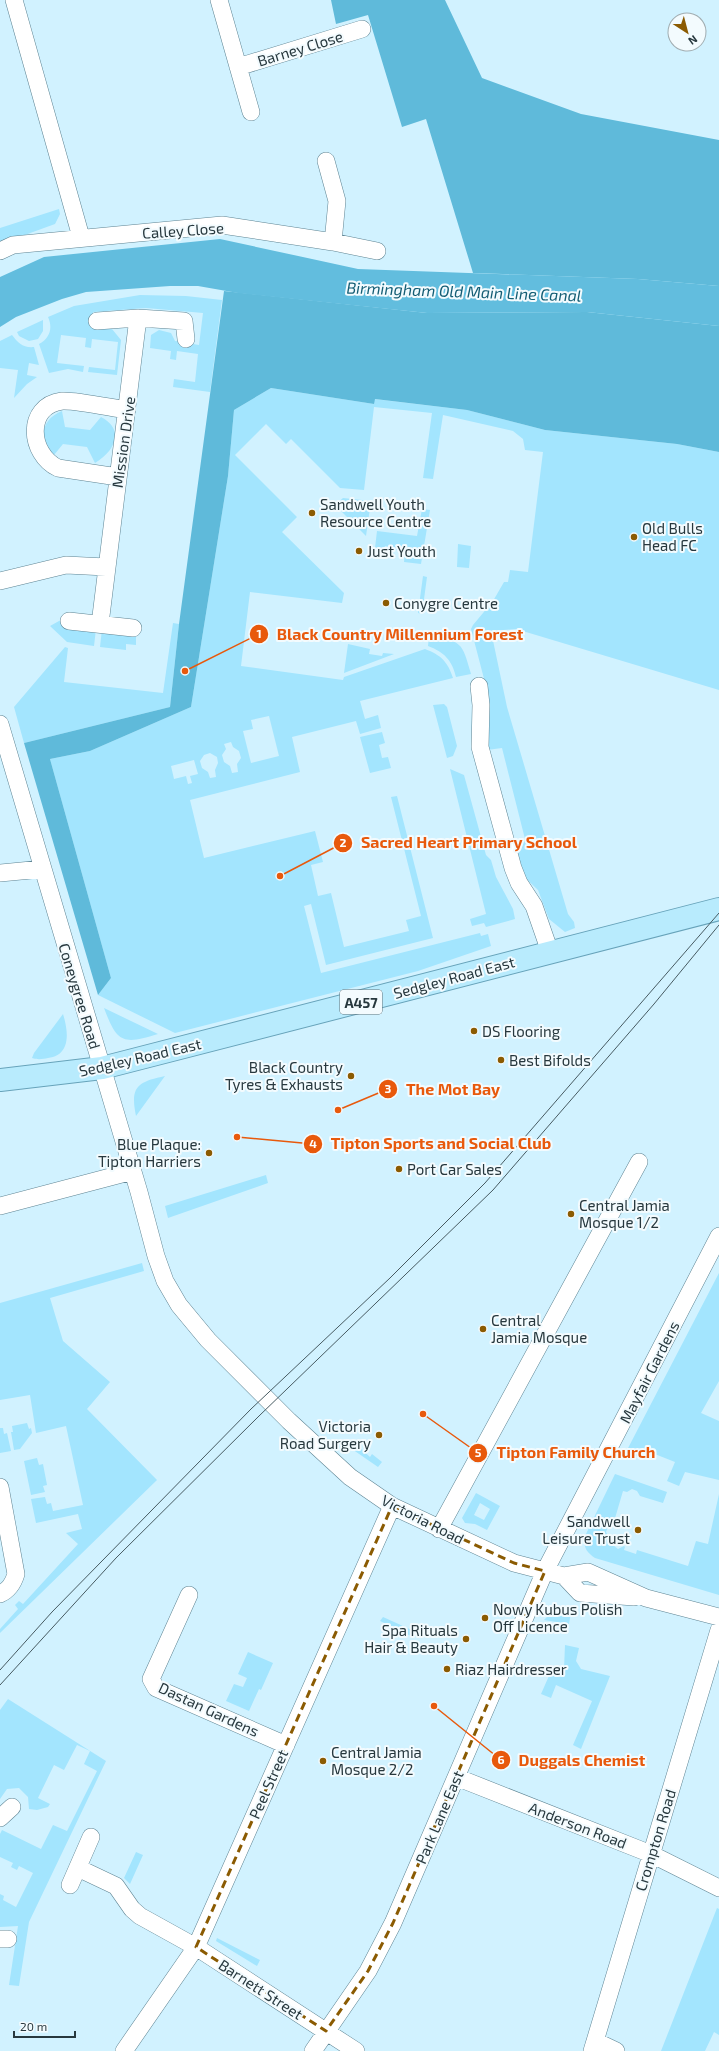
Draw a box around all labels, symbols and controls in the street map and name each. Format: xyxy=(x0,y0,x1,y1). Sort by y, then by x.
north arrow xyxy=(667,12,707,52)
street label: Barney Close xyxy=(255,26,345,70)
text: N xyxy=(686,33,700,48)
street label: Calley Close xyxy=(142,218,224,242)
water label: Birmingham Old Main Line Canal xyxy=(346,277,582,305)
street label: Mission Drive xyxy=(108,395,138,489)
place label: Sandwell Youth Resource Centre xyxy=(320,495,431,530)
marker: Sandwell Youth Resource Centre xyxy=(307,508,317,518)
place label: Old Bulls Head FC xyxy=(642,519,703,554)
marker: Old Bulls Head FC xyxy=(629,532,639,542)
place label: Just Youth xyxy=(367,542,436,560)
marker: Just Youth xyxy=(354,546,364,556)
place label: Conygre Centre xyxy=(394,594,498,612)
marker: Conygre Centre xyxy=(381,598,391,608)
callout: Black Country Millennium Forest xyxy=(249,620,532,648)
text: Black Country Millennium Forest xyxy=(277,624,524,644)
text: 1 xyxy=(256,626,262,640)
callout: Sacred Heart Primary School xyxy=(333,829,586,857)
text: Sacred Heart Primary School xyxy=(361,832,578,852)
text: 2 xyxy=(340,835,347,849)
street label: Coneygree Road xyxy=(55,941,105,1051)
street label: Sedgley Road East xyxy=(391,952,517,1002)
road number: A457 xyxy=(340,990,382,1014)
place label: DS Flooring xyxy=(482,1022,561,1040)
marker: DS Flooring xyxy=(469,1026,479,1036)
street label: Sedgley Road East xyxy=(77,1034,203,1080)
place label: Best Bifolds xyxy=(509,1051,591,1069)
marker: Best Bifolds xyxy=(496,1055,506,1065)
place label: Black Country Tyres & Exhausts xyxy=(225,1058,343,1093)
marker: Black Country Tyres & Exhausts xyxy=(346,1071,356,1081)
callout: The Mot Bay xyxy=(378,1075,508,1103)
text: The Mot Bay xyxy=(406,1079,500,1099)
text: 3 xyxy=(385,1081,392,1095)
callout: Tipton Sports and Social Club xyxy=(303,1130,560,1158)
text: Tipton Sports and Social Club xyxy=(331,1133,551,1152)
place label: Blue Plaque: Tipton Harriers xyxy=(98,1135,201,1170)
text: 4 xyxy=(309,1136,317,1150)
marker: Blue Plaque: Tipton Harriers xyxy=(204,1148,214,1158)
place label: Port Car Sales xyxy=(407,1160,502,1178)
marker: Port Car Sales xyxy=(394,1164,404,1174)
place label: Central Jamia Mosque 1/2 xyxy=(579,1196,670,1231)
marker: Central Jamia Mosque 1/2 xyxy=(566,1209,576,1219)
place label: Central Jamia Mosque xyxy=(491,1311,587,1346)
street label: Mayfair Gardens xyxy=(615,1318,683,1426)
marker: Central Jamia Mosque xyxy=(478,1324,488,1334)
place label: Victoria Road Surgery xyxy=(280,1417,371,1452)
marker: Victoria Road Surgery xyxy=(374,1430,384,1440)
callout: Tipton Family Church xyxy=(468,1439,663,1467)
text: Tipton Family Church xyxy=(497,1442,655,1462)
text: 5 xyxy=(475,1445,482,1459)
street label: Victoria Road xyxy=(379,1490,467,1548)
place label: Sandwell Leisure Trust xyxy=(542,1512,631,1547)
marker: Sandwell Leisure Trust xyxy=(633,1525,643,1535)
place label: Nowy Kubus Polish Off Licence xyxy=(493,1600,623,1635)
marker: Nowy Kubus Polish Off Licence xyxy=(480,1613,490,1623)
place label: Spa Rituals Hair & Beauty xyxy=(364,1621,458,1656)
marker: Spa Rituals Hair & Beauty xyxy=(461,1634,471,1644)
place label: Riaz Hairdresser xyxy=(455,1660,567,1678)
marker: Riaz Hairdresser xyxy=(442,1664,452,1674)
street label: Dastan Gardens xyxy=(156,1678,262,1740)
place label: Central Jamia Mosque 2/2 xyxy=(331,1743,422,1778)
street label: Peel Street xyxy=(245,1746,291,1821)
callout: Duggals Chemist xyxy=(491,1746,653,1774)
text: Duggals Chemist xyxy=(519,1750,646,1769)
text: 6 xyxy=(497,1752,505,1766)
marker: Central Jamia Mosque 2/2 xyxy=(318,1756,328,1766)
street label: Park Lane East xyxy=(411,1767,467,1866)
street label: Crompton Road xyxy=(631,1787,679,1893)
street label: Anderson Road xyxy=(526,1798,630,1852)
street label: Barnett Street xyxy=(216,1955,307,2023)
scale bar xyxy=(14,2013,75,2039)
text: 20 m xyxy=(20,2019,47,2033)

